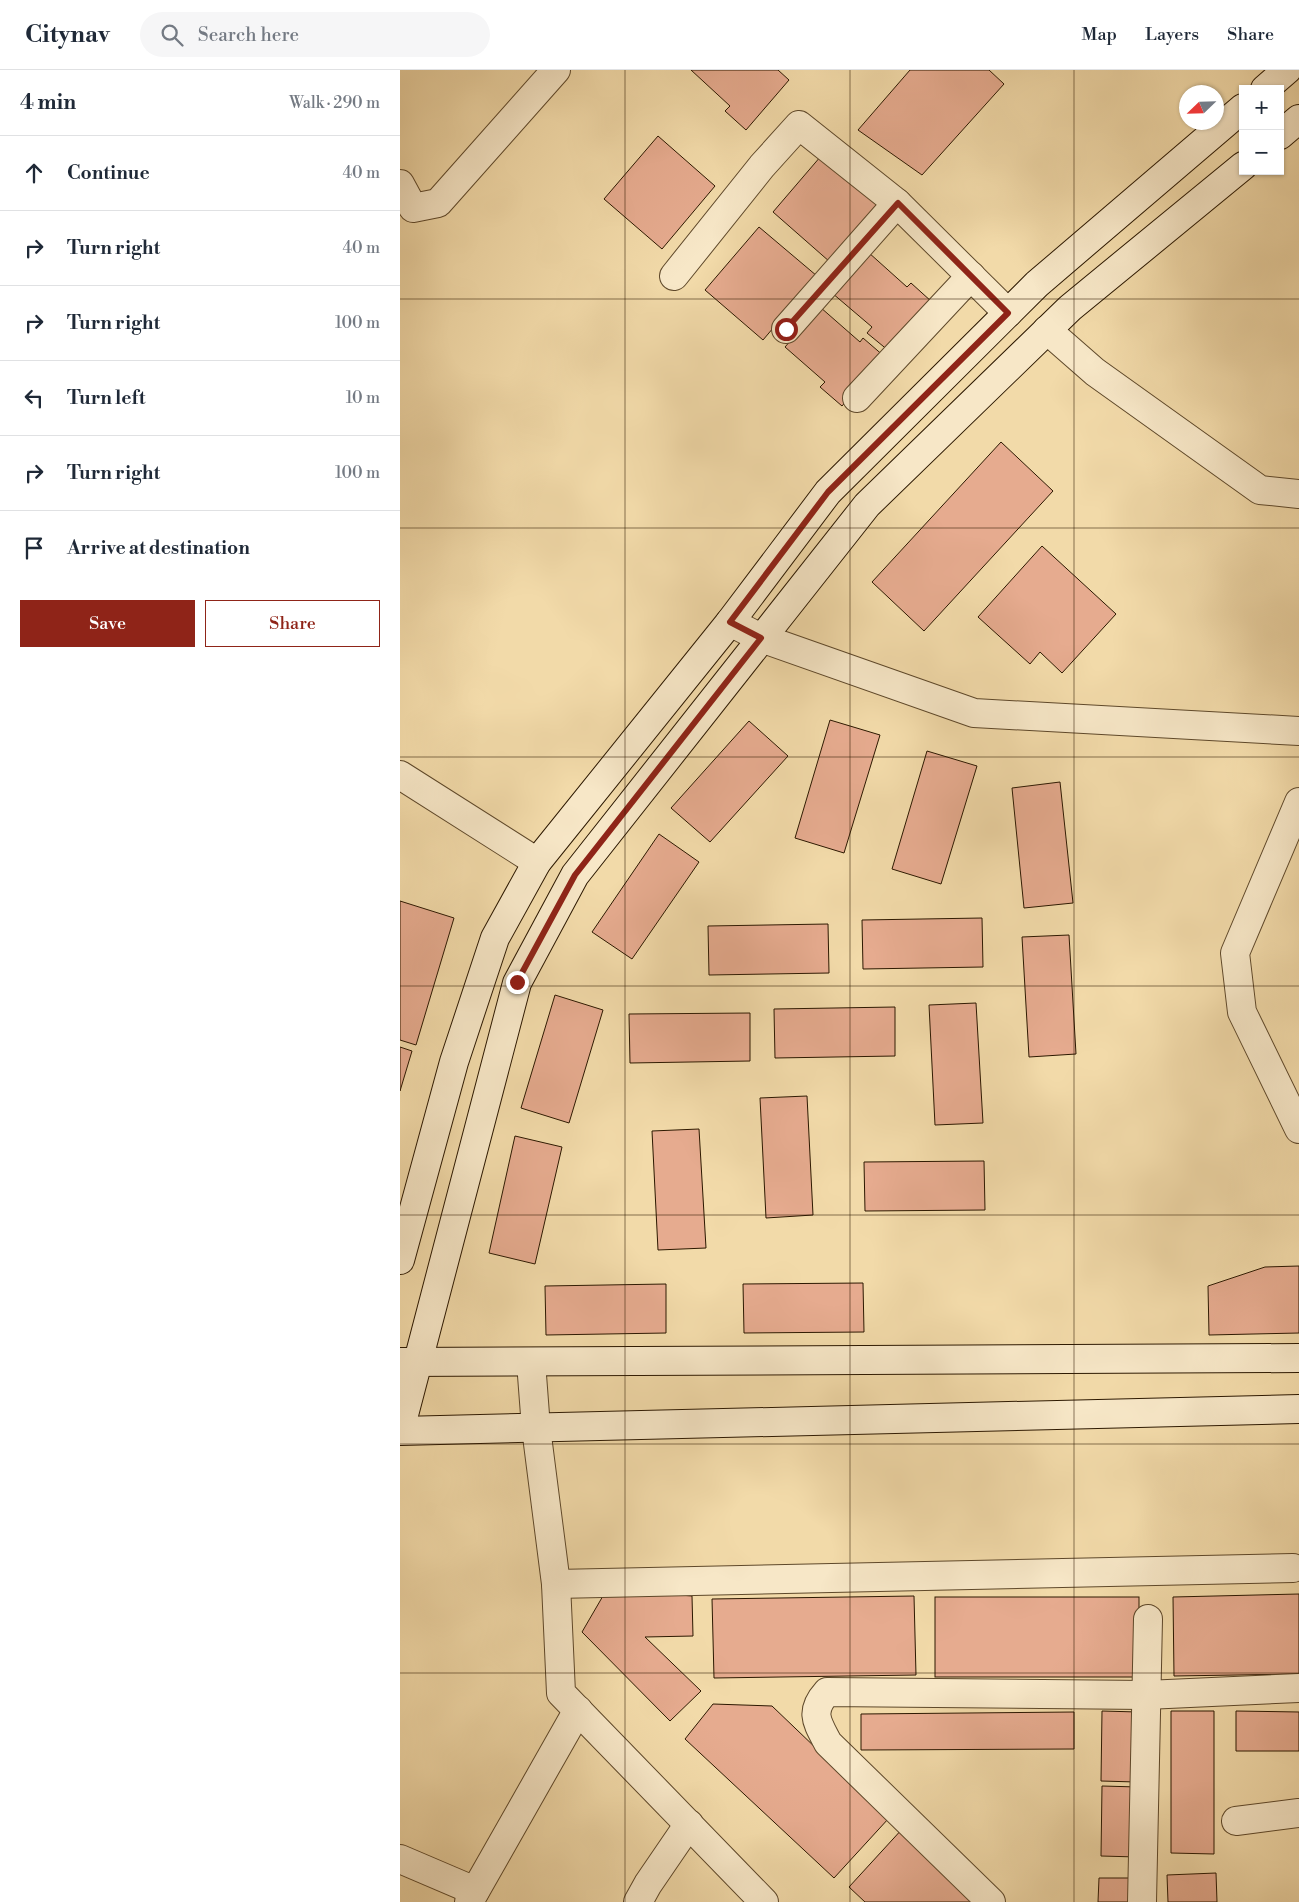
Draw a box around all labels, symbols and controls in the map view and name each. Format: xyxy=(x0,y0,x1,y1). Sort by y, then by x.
search box xyxy=(140,12,490,57)
text: Citynav xyxy=(25,20,110,50)
icon: search xyxy=(158,21,186,49)
text: Search here xyxy=(198,23,299,47)
text: Map xyxy=(1082,23,1117,46)
text: Layers xyxy=(1145,23,1199,46)
text: Share xyxy=(1227,23,1274,46)
north arrow xyxy=(1179,85,1224,130)
map controls xyxy=(1239,85,1284,175)
button: + xyxy=(1239,85,1284,130)
text: 4 min xyxy=(20,90,76,116)
text: Walk · 290 m xyxy=(289,93,380,113)
button: − xyxy=(1239,130,1284,175)
icon: ahead xyxy=(20,159,48,187)
text: Continue xyxy=(67,161,150,185)
text: 40 m xyxy=(343,163,380,183)
icon: right xyxy=(20,234,48,262)
text: Turn right xyxy=(67,236,160,260)
text: 40 m xyxy=(343,238,380,258)
icon: right xyxy=(20,309,48,337)
text: Turn right xyxy=(67,311,160,335)
text: 100 m xyxy=(335,313,380,333)
route start xyxy=(775,318,798,341)
icon: left xyxy=(20,384,48,412)
text: Turn left xyxy=(67,386,146,410)
text: 10 m xyxy=(346,388,380,408)
icon: right xyxy=(20,459,48,487)
text: Turn right xyxy=(67,461,160,485)
text: 100 m xyxy=(335,463,380,483)
icon: arrive xyxy=(20,534,48,562)
text: Arrive at destination xyxy=(67,536,250,560)
button: Save xyxy=(20,600,195,647)
button: Share xyxy=(205,600,380,647)
route end xyxy=(506,971,529,994)

